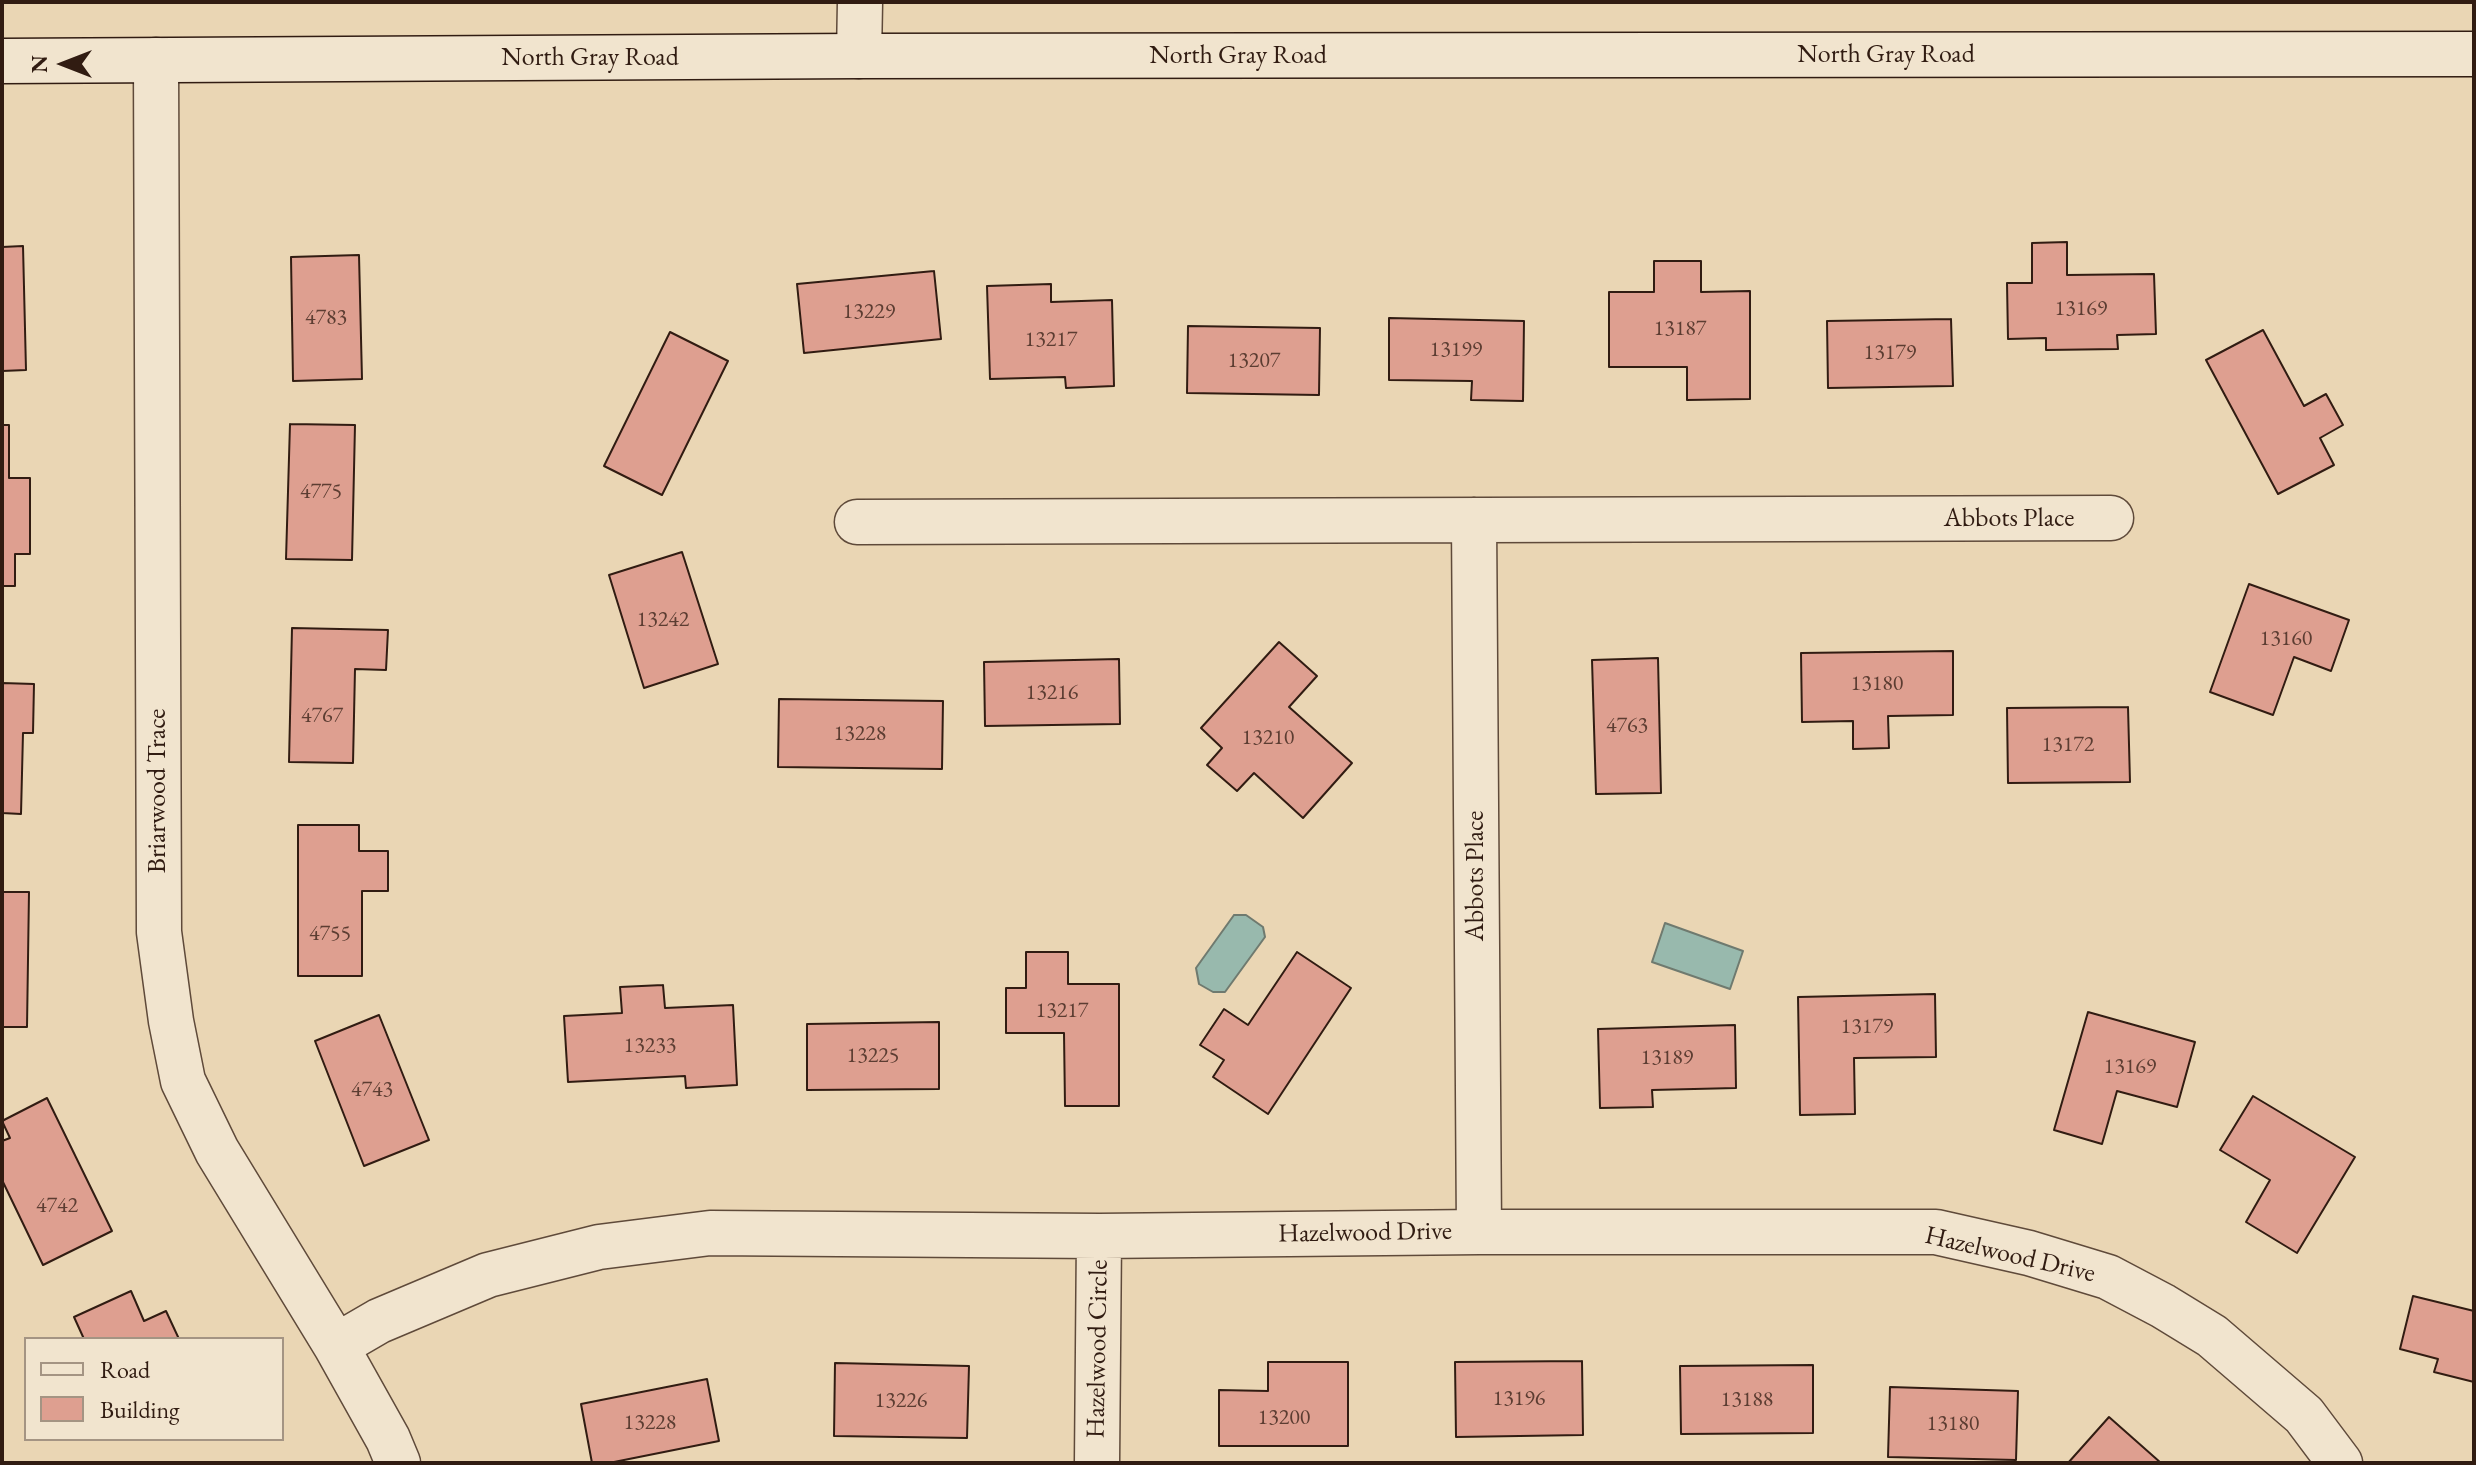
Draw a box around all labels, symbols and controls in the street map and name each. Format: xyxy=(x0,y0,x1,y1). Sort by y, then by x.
north arrow xyxy=(24,24,104,104)
street label: North Gray Road xyxy=(1797,39,1975,71)
street label: North Gray Road xyxy=(1149,40,1327,72)
street label: North Gray Road xyxy=(501,42,679,74)
text: N xyxy=(25,55,54,73)
house number: 13169 xyxy=(2055,296,2107,322)
house number: 13229 xyxy=(843,299,895,325)
house number: 4783 xyxy=(305,305,347,331)
house number: 13187 xyxy=(1654,316,1706,342)
house number: 13217 xyxy=(1025,327,1077,353)
house number: 13199 xyxy=(1430,337,1482,363)
house number: 13179 xyxy=(1864,340,1916,366)
house number: 13207 xyxy=(1228,348,1280,374)
house number: 4775 xyxy=(300,479,342,505)
street label: Abbots Place xyxy=(1944,503,2074,535)
house number: 13242 xyxy=(637,607,689,633)
house number: 13160 xyxy=(2260,626,2312,652)
house number: 13180 xyxy=(1851,671,1903,697)
house number: 13216 xyxy=(1026,680,1078,706)
house number: 4767 xyxy=(301,703,343,729)
street label: Briarwood Trace xyxy=(142,709,174,873)
house number: 4763 xyxy=(1606,713,1648,739)
house number: 13228 xyxy=(834,721,886,747)
house number: 13210 xyxy=(1242,725,1294,751)
house number: 13172 xyxy=(2042,732,2094,758)
street label: Abbots Place xyxy=(1460,811,1492,941)
house number: 4755 xyxy=(309,921,351,947)
house number: 13217 xyxy=(1036,998,1088,1024)
house number: 13179 xyxy=(1841,1014,1893,1040)
house number: 13233 xyxy=(624,1033,676,1059)
house number: 13225 xyxy=(847,1043,899,1069)
house number: 13189 xyxy=(1641,1045,1693,1071)
house number: 13169 xyxy=(2104,1054,2156,1080)
house number: 4743 xyxy=(351,1077,393,1103)
house number: 4742 xyxy=(36,1193,78,1219)
street label: Hazelwood Drive xyxy=(1278,1216,1452,1250)
street label: Hazelwood Drive xyxy=(1922,1220,2098,1290)
street label: Hazelwood Circle xyxy=(1081,1259,1115,1439)
legend xyxy=(24,1337,284,1441)
text: Road xyxy=(100,1354,150,1385)
house number: 13196 xyxy=(1493,1386,1545,1412)
house number: 13188 xyxy=(1721,1387,1773,1413)
house number: 13226 xyxy=(875,1388,927,1414)
text: Building xyxy=(100,1394,180,1425)
house number: 13200 xyxy=(1258,1405,1310,1431)
house number: 13228 xyxy=(624,1410,676,1436)
house number: 13180 xyxy=(1927,1411,1979,1437)

